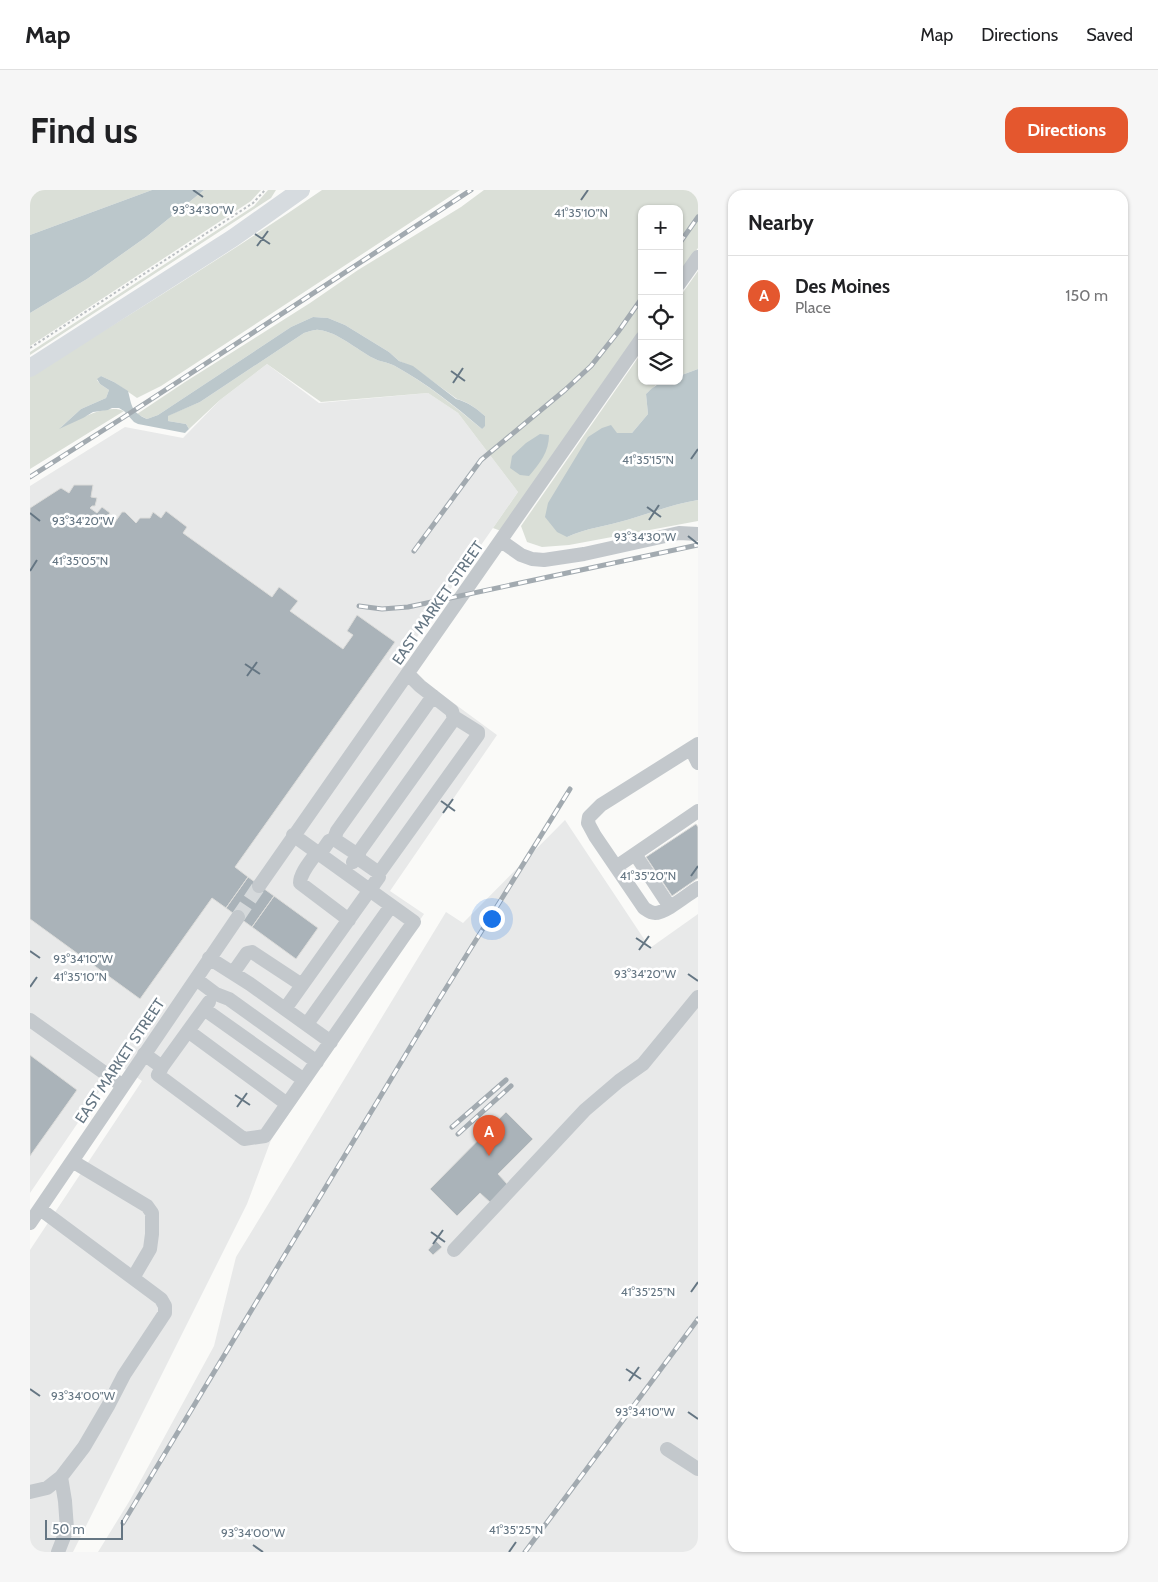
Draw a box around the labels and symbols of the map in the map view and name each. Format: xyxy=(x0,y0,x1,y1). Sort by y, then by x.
text: 93°34'30"W xyxy=(172,202,235,217)
text: 41°35'10"N xyxy=(554,205,608,220)
text: 41°35'15"N xyxy=(622,452,674,467)
text: 93°34'20"W xyxy=(52,513,115,528)
text: 93°34'30"W xyxy=(614,529,677,544)
street label: EAST MARKET STREET xyxy=(389,538,487,668)
text: 41°35'05"N xyxy=(52,553,108,568)
text: 41°35'20"N xyxy=(620,868,676,883)
your location xyxy=(479,906,505,932)
text: 93°34'10"W xyxy=(53,951,113,966)
text: 93°34'20"W xyxy=(614,966,677,981)
text: 41°35'10"N xyxy=(53,969,107,984)
street label: EAST MARKET STREET xyxy=(72,995,168,1127)
pin: A xyxy=(473,1115,505,1156)
text: 41°35'25"N xyxy=(621,1284,675,1299)
text: 93°34'00"W xyxy=(51,1388,116,1403)
text: 93°34'10"W xyxy=(615,1404,675,1419)
scale bar xyxy=(45,1517,122,1540)
text: 41°35'25"N xyxy=(489,1522,543,1537)
text: 93°34'00"W xyxy=(221,1525,286,1540)

